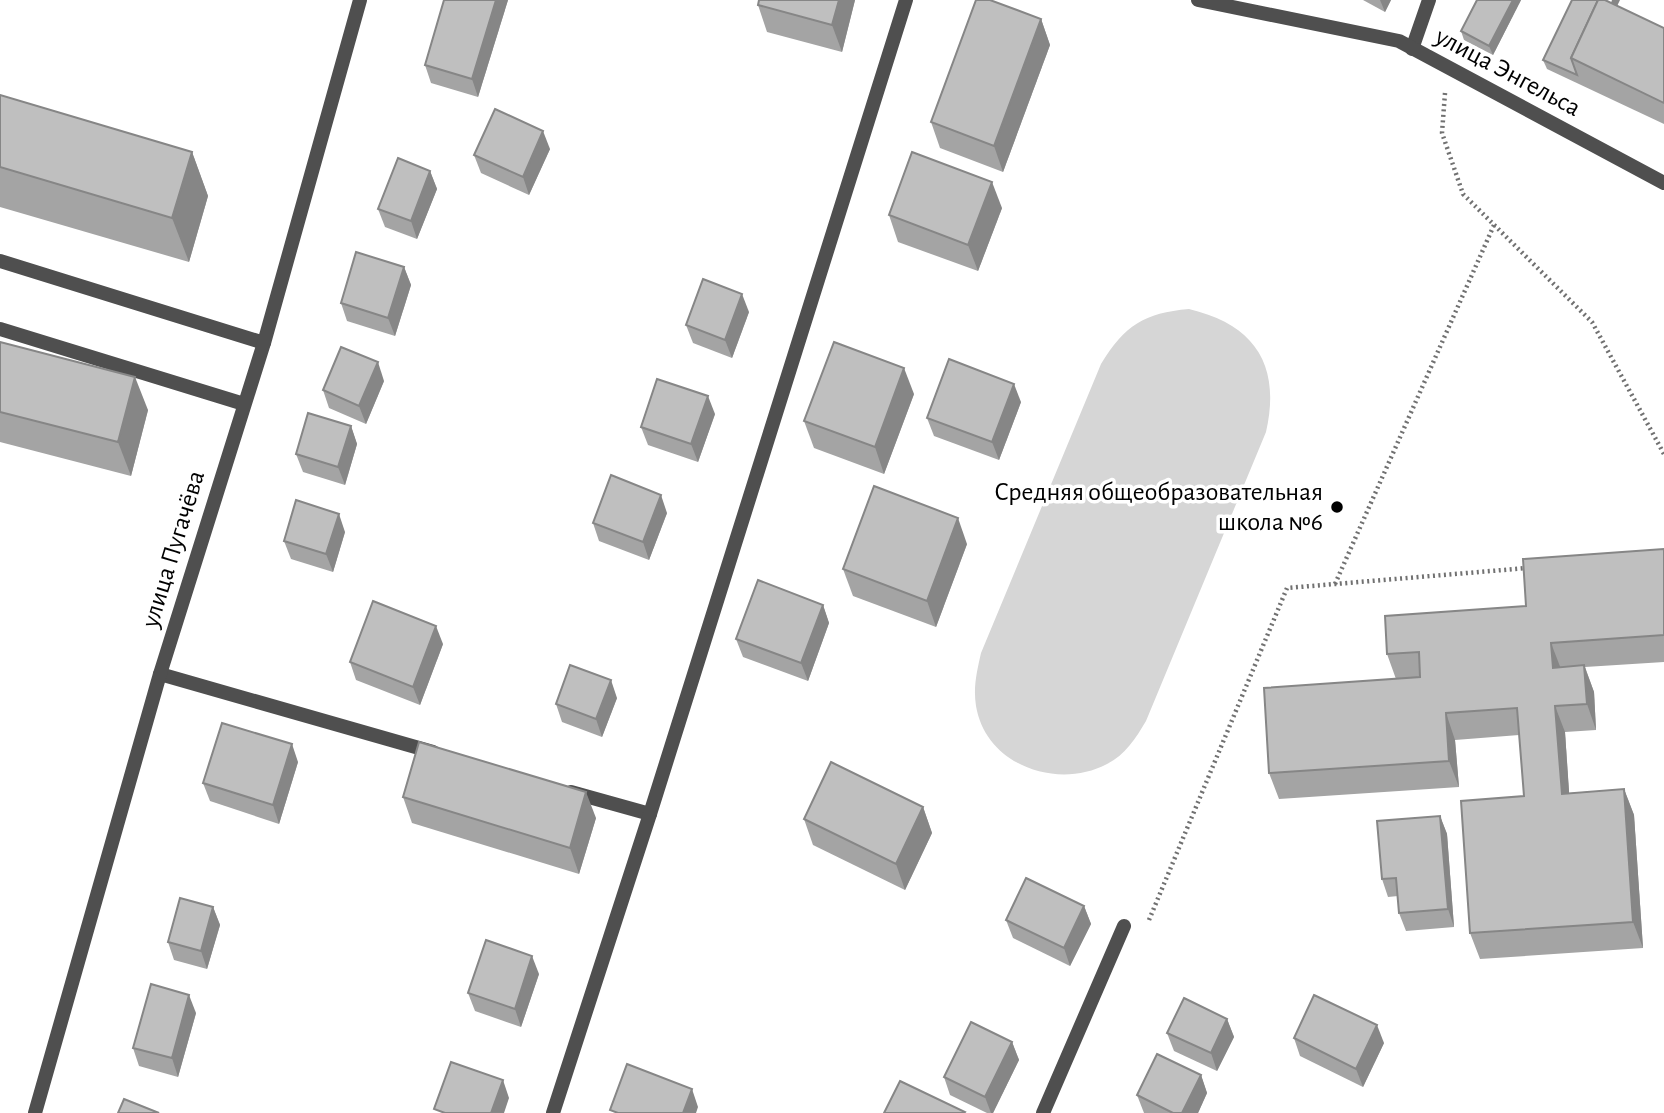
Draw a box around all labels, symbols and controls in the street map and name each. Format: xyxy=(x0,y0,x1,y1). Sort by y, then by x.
street label: улица Энгельса xyxy=(1430,22,1585,121)
street label: улица Пугачёва xyxy=(137,467,209,631)
place label: Средняя общеобразовательная школа №6 xyxy=(994,479,1323,535)
marker: Средняя общеобразовательная школа №6 xyxy=(1329,499,1345,515)

